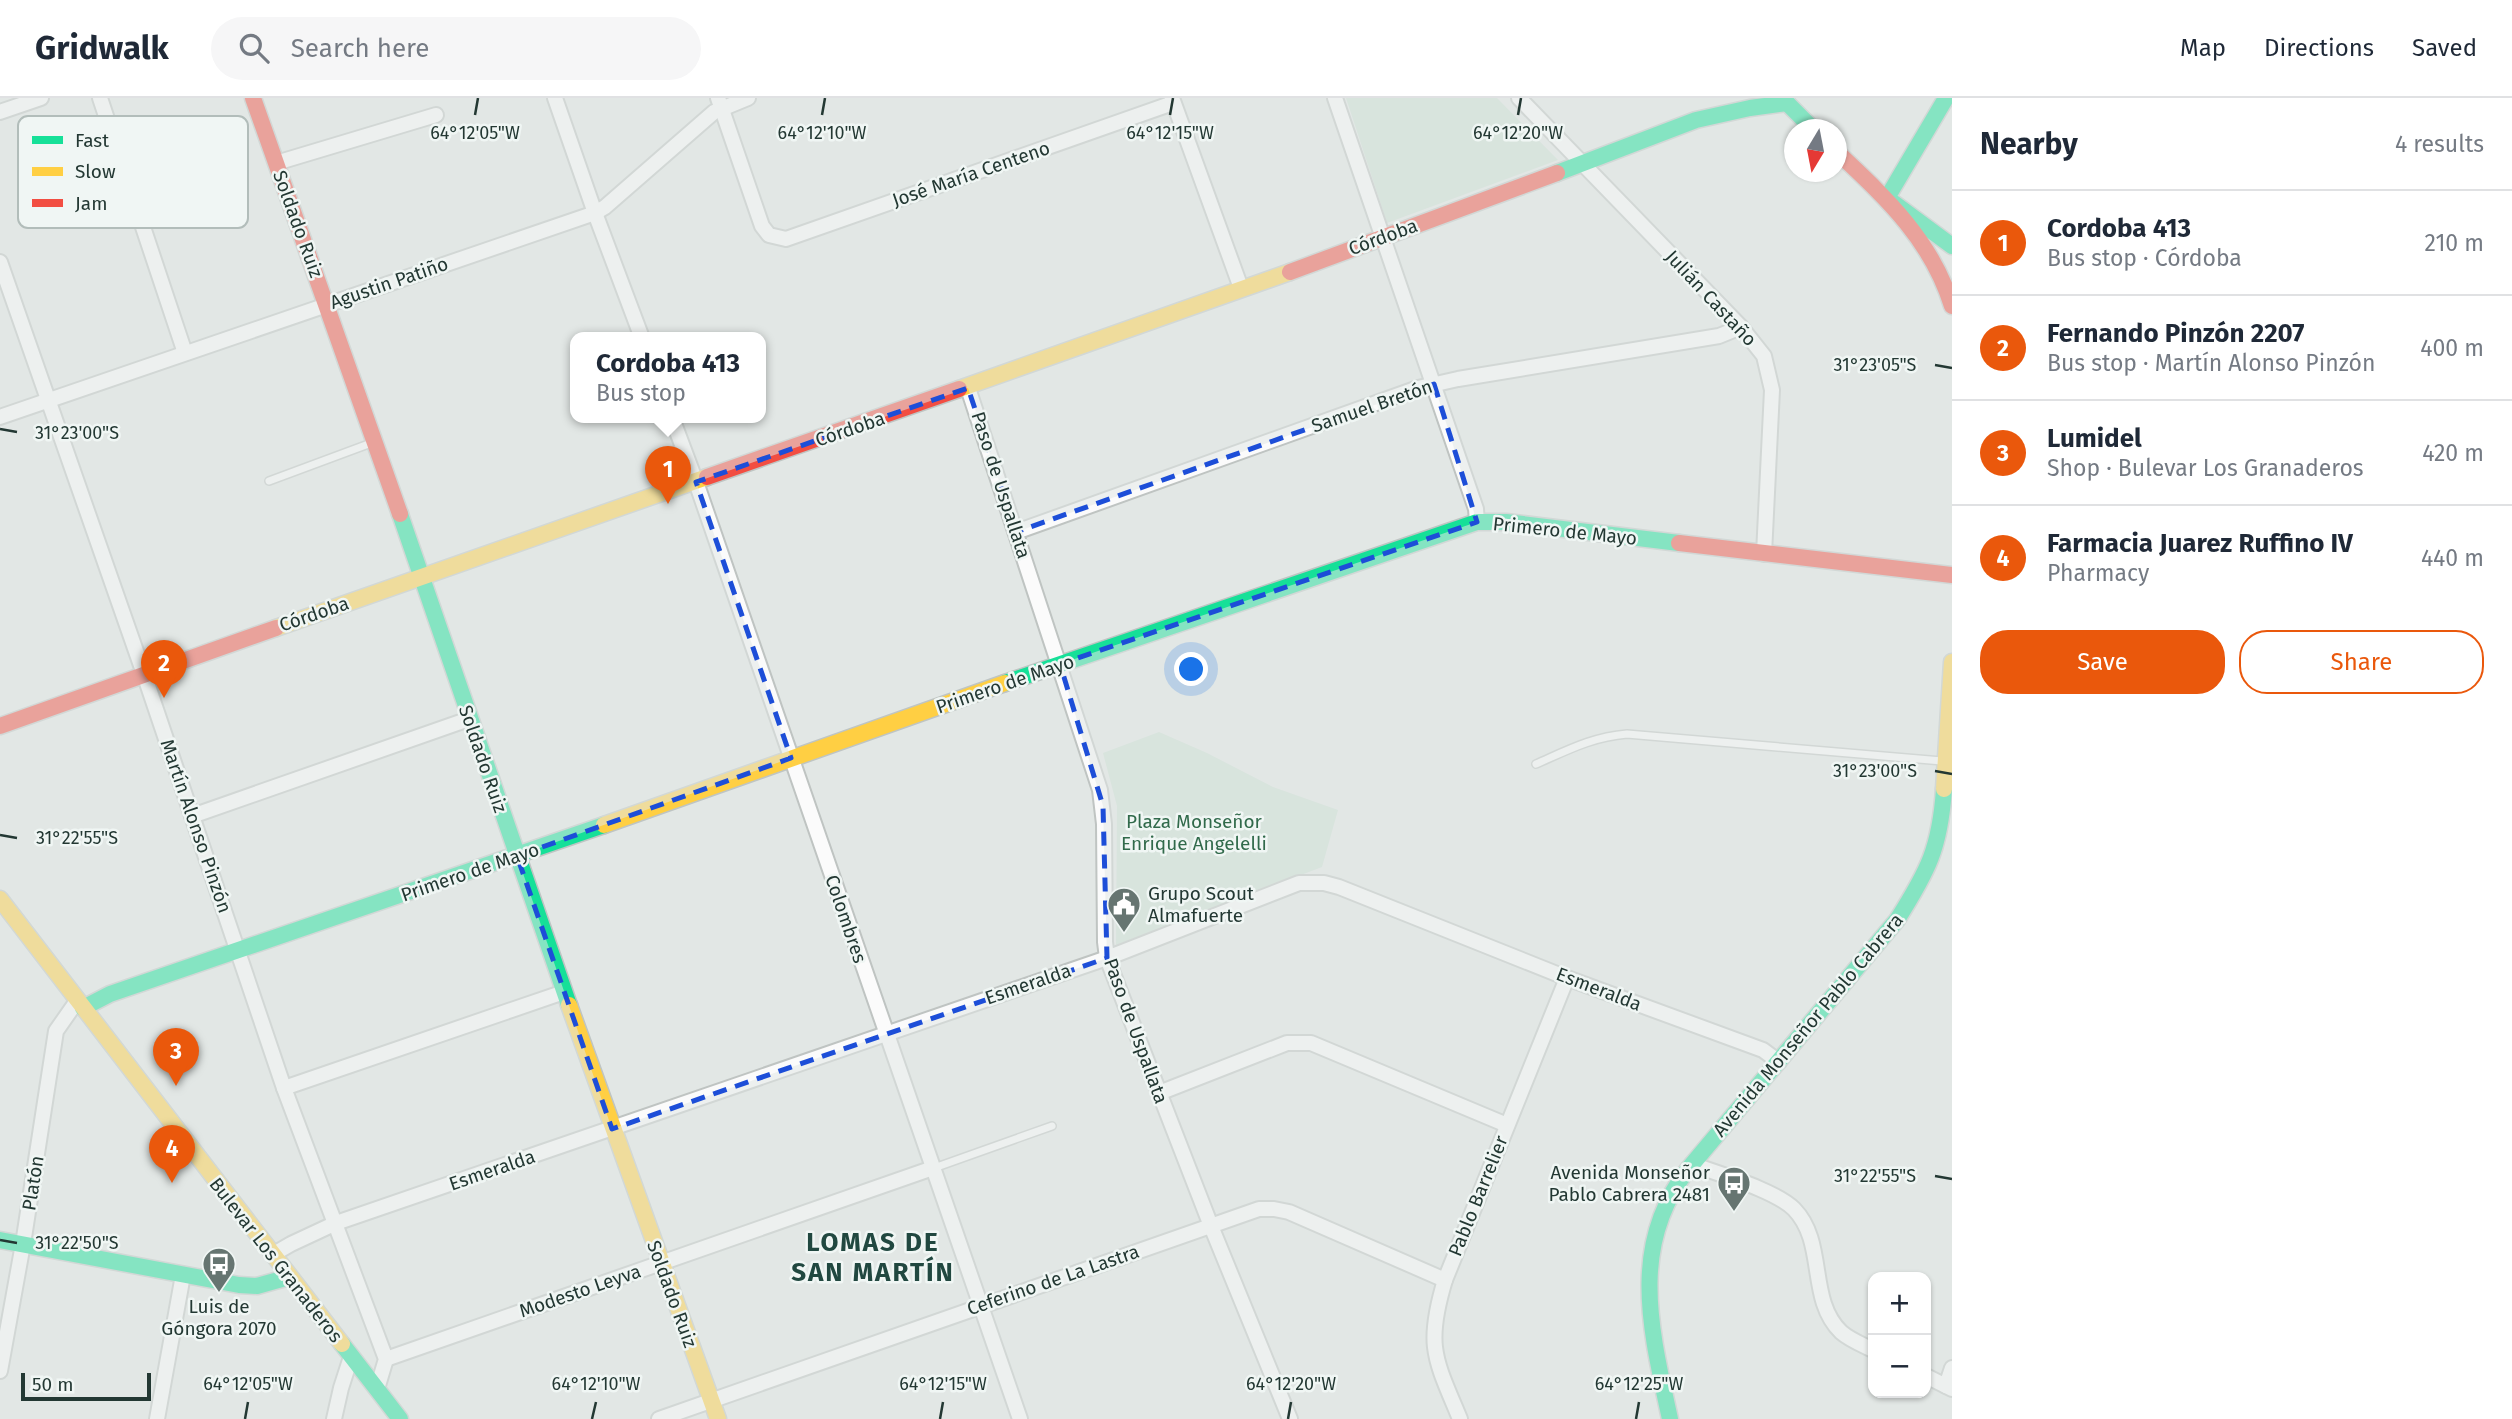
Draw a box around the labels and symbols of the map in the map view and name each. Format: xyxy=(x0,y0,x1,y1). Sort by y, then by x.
legend xyxy=(18,116,248,228)
north arrow xyxy=(1784,119,1847,182)
text: 64°12'05"W xyxy=(430,122,520,144)
text: 64°12'10"W xyxy=(778,122,867,144)
text: 64°12'15"W xyxy=(1126,122,1214,144)
text: 64°12'20"W xyxy=(1473,122,1563,144)
text: Fast xyxy=(75,129,109,152)
street label: José María Centeno xyxy=(889,136,1053,212)
text: Slow xyxy=(75,160,116,183)
street label: Soldado Ruiz xyxy=(268,167,328,281)
text: Jam xyxy=(75,192,107,215)
street label: Córdoba xyxy=(1345,214,1421,260)
street label: Julián Castaño xyxy=(1661,245,1761,351)
street label: Agustin Patiño xyxy=(327,252,451,314)
text: 31°23'05"S xyxy=(1834,354,1917,376)
street label: Samuel Bretón xyxy=(1308,375,1436,437)
street label: Córdoba xyxy=(812,406,888,452)
street label: Paso de Uspallata xyxy=(966,409,1036,561)
text: 31°23'00"S xyxy=(35,422,119,444)
pin: 1 xyxy=(645,446,691,504)
street label: Primero de Mayo xyxy=(1492,512,1638,550)
street label: Córdoba xyxy=(276,591,352,637)
pin: 2 xyxy=(141,640,187,698)
street label: Primero de Mayo xyxy=(933,650,1077,718)
your location xyxy=(1174,652,1208,686)
street label: Soldado Ruiz xyxy=(454,702,512,816)
street label: Martín Alonso Pinzón xyxy=(155,736,237,916)
text: 31°23'00"S xyxy=(1833,760,1917,782)
park label: Plaza Monseñor Enrique Angelelli xyxy=(1121,810,1267,855)
text: 31°22'55"S xyxy=(36,827,118,849)
street label: Primero de Mayo xyxy=(398,838,542,906)
street label: Colombres xyxy=(820,872,872,966)
place label: Grupo Scout Almafuerte xyxy=(1148,882,1254,927)
public building icon: Grupo Scout Almafuerte xyxy=(1105,885,1143,934)
street label: Avenida Monseñor Pablo Cabrera xyxy=(1708,909,1908,1141)
street label: Paso de Uspallata xyxy=(1099,955,1173,1107)
street label: Esmeralda xyxy=(982,959,1074,1009)
street label: Esmeralda xyxy=(1553,962,1645,1016)
pin: 3 xyxy=(153,1028,199,1086)
pin: 4 xyxy=(149,1125,195,1183)
street label: Pablo Barrelier xyxy=(1443,1132,1513,1260)
street label: Esmeralda xyxy=(446,1145,538,1195)
street label: Platón xyxy=(17,1154,49,1212)
place label: Avenida Monseñor Pablo Cabrera 2481 xyxy=(1548,1161,1711,1206)
bus stop icon: Avenida Monseñor Pablo Cabrera 2481 xyxy=(1715,1164,1753,1213)
text: 31°22'55"S xyxy=(1834,1165,1916,1187)
street label: Bulevar Los Granaderos xyxy=(204,1173,348,1347)
district label: LOMAS DE SAN MARTÍN xyxy=(791,1227,955,1288)
text: 31°22'50"S xyxy=(35,1232,119,1254)
street label: Soldado Ruiz xyxy=(642,1237,702,1351)
street label: Ceferino de La Lastra xyxy=(964,1240,1142,1320)
bus stop icon: Luis de Góngora 2070 xyxy=(200,1245,238,1294)
street label: Modesto Leyva xyxy=(516,1259,644,1323)
place label: Luis de Góngora 2070 xyxy=(161,1295,277,1340)
scale bar xyxy=(21,1370,150,1402)
text: 64°12'05"W xyxy=(203,1373,293,1395)
text: 64°12'10"W xyxy=(552,1373,641,1395)
text: 64°12'15"W xyxy=(899,1373,987,1395)
text: 64°12'20"W xyxy=(1246,1373,1336,1395)
text: 64°12'25"W xyxy=(1595,1373,1683,1395)

